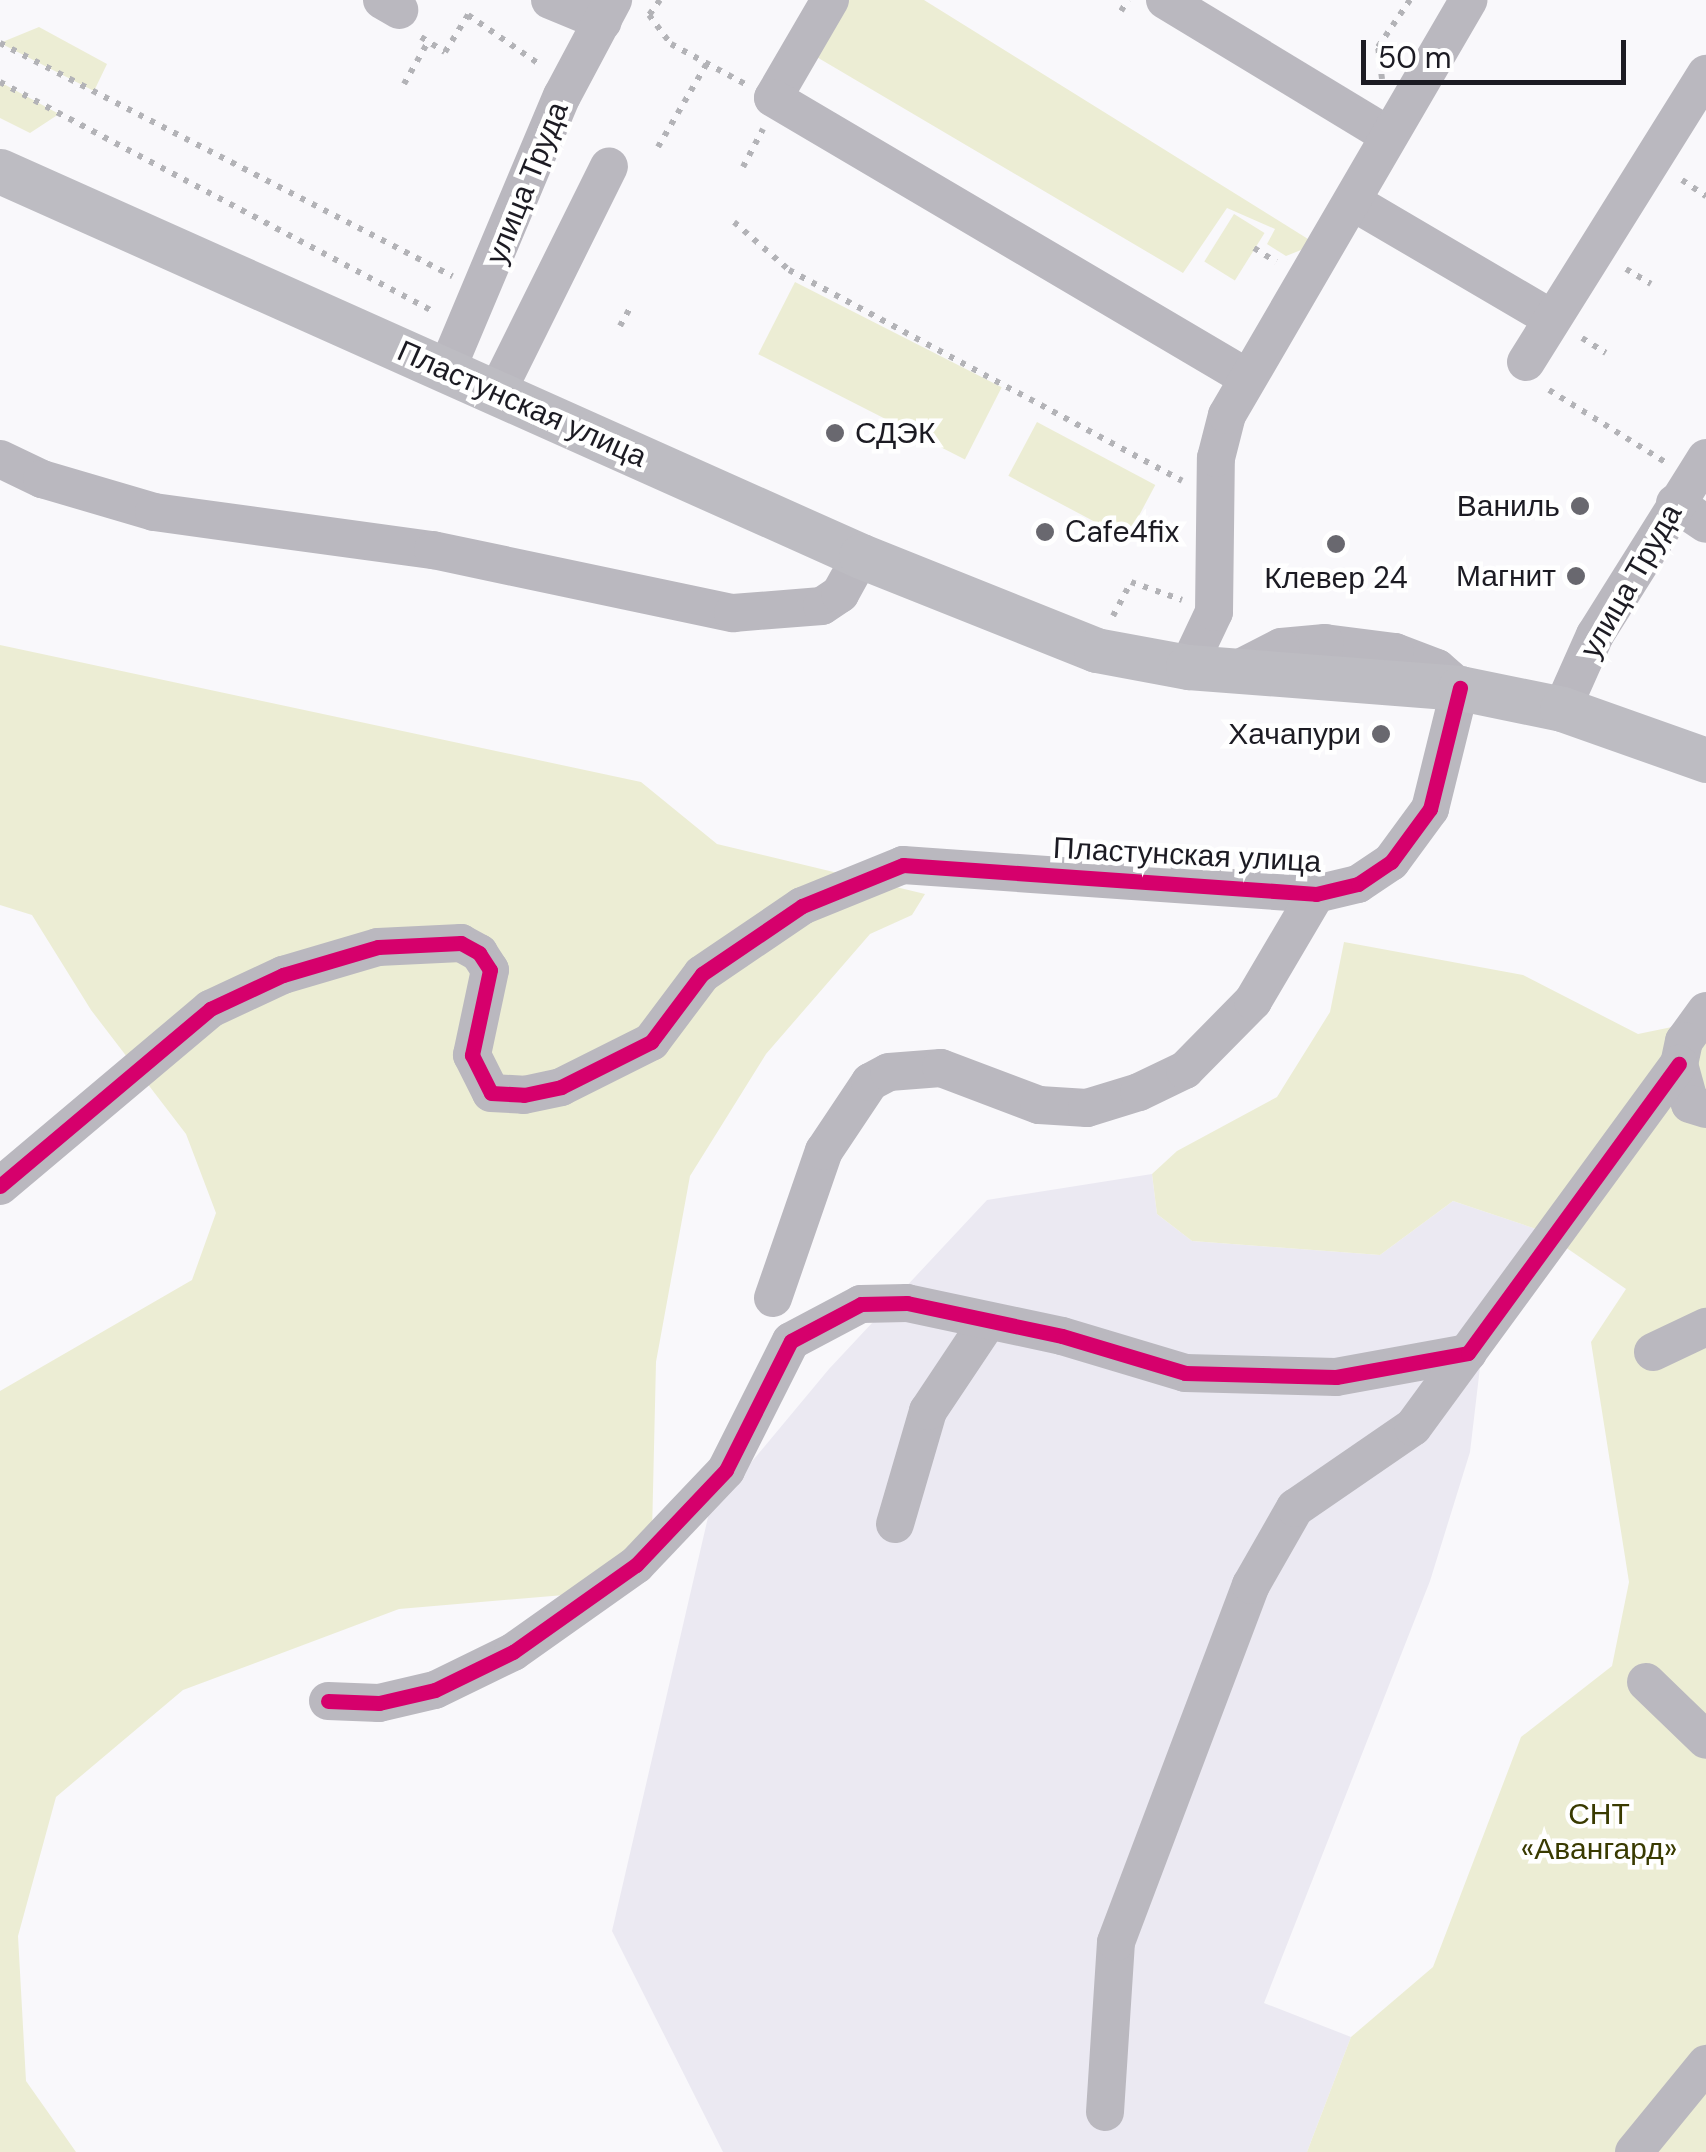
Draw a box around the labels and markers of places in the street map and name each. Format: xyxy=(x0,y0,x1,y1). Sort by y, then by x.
place label: СДЭК xyxy=(855,415,935,451)
marker: СДЭК xyxy=(824,422,846,444)
place label: Ваниль xyxy=(1457,488,1560,524)
marker: Ваниль xyxy=(1569,495,1591,517)
place label: Cafe4fix xyxy=(1065,514,1179,550)
marker: Cafe4fix xyxy=(1034,521,1056,543)
marker: Клевер 24 xyxy=(1325,533,1347,555)
place label: Магнит xyxy=(1456,558,1556,594)
place label: Клевер 24 xyxy=(1264,560,1408,596)
marker: Магнит xyxy=(1565,565,1587,587)
place label: Хачапури xyxy=(1228,716,1361,752)
marker: Хачапури xyxy=(1370,723,1392,745)

